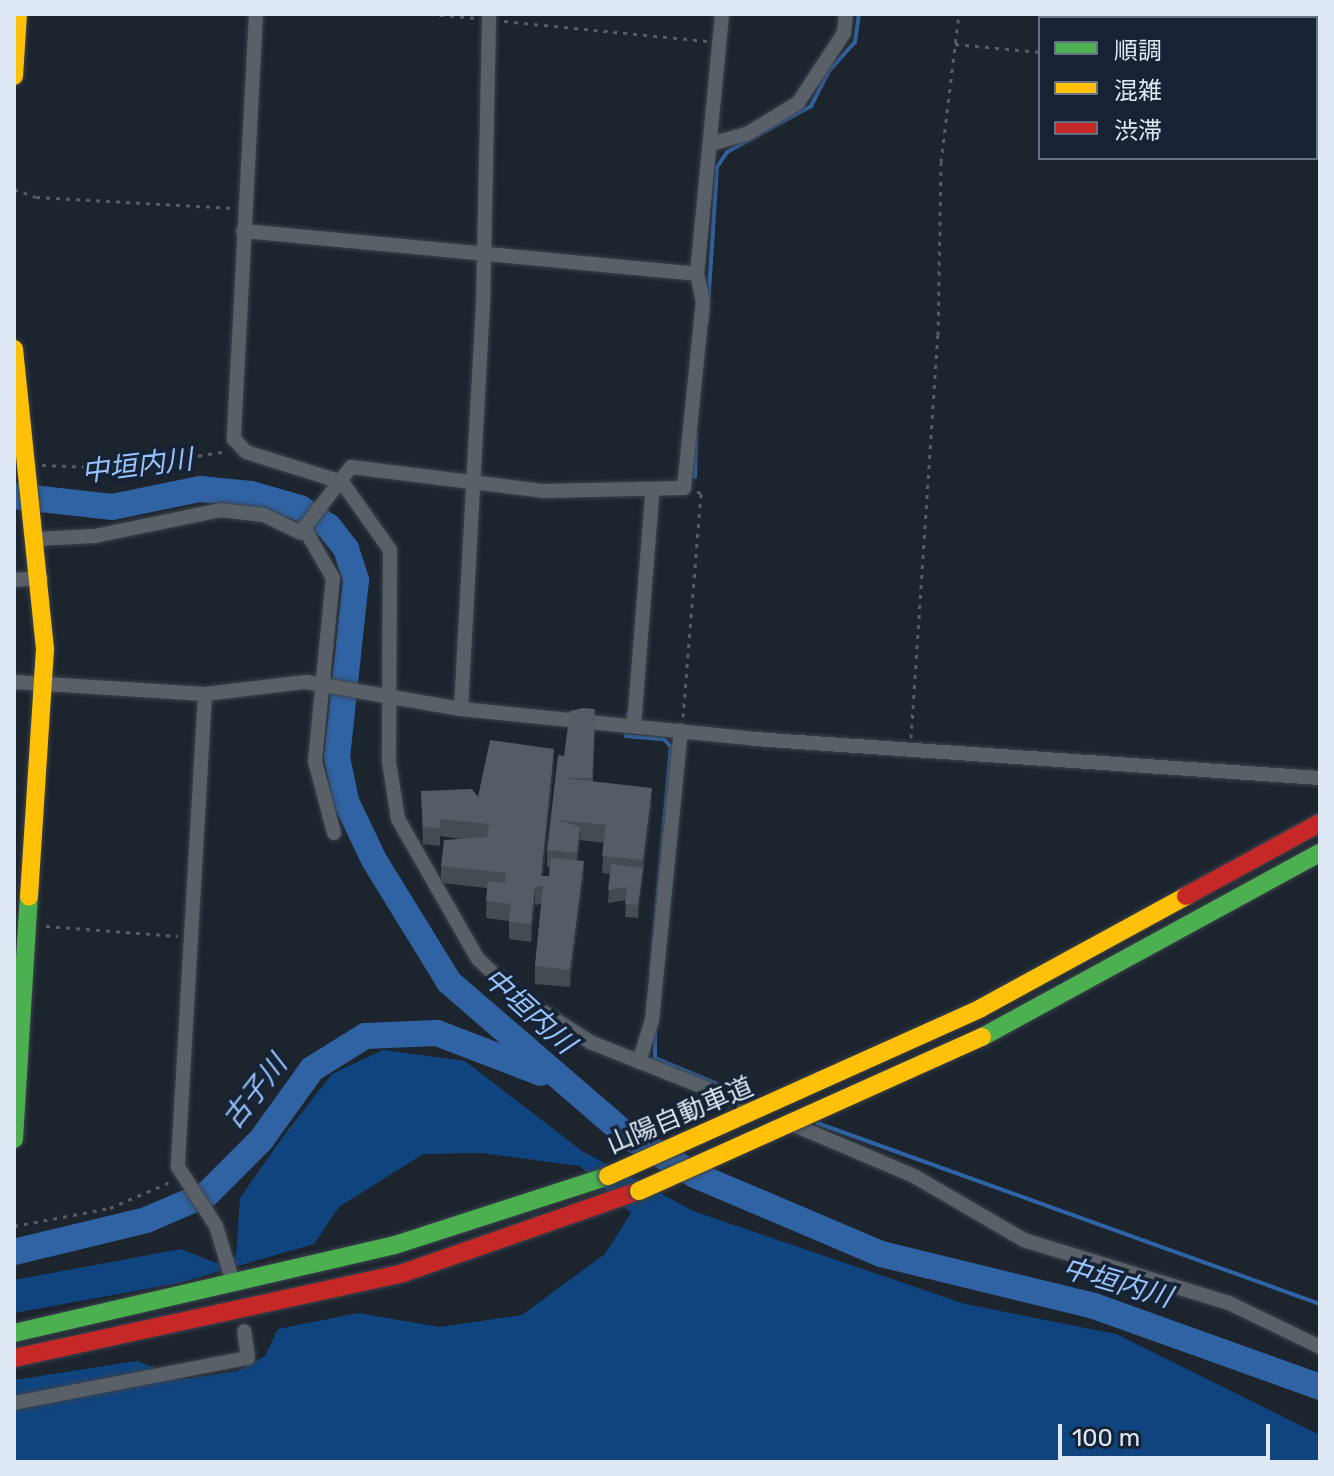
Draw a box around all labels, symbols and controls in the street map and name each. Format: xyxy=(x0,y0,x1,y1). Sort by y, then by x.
legend xyxy=(1038,16,1318,160)
text: 順調 xyxy=(1114,37,1162,65)
text: 混雑 xyxy=(1114,77,1162,105)
text: 渋滞 xyxy=(1114,117,1162,145)
water label: 中垣内川 xyxy=(79,443,195,489)
water label: 中垣内川 xyxy=(476,961,582,1061)
water label: 古子川 xyxy=(216,1049,294,1135)
street label: 山陽自動車道 xyxy=(602,1071,758,1161)
water label: 中垣内川 xyxy=(1059,1251,1175,1315)
scale bar xyxy=(1062,1408,1274,1458)
text: 100 m xyxy=(1072,1424,1140,1452)

